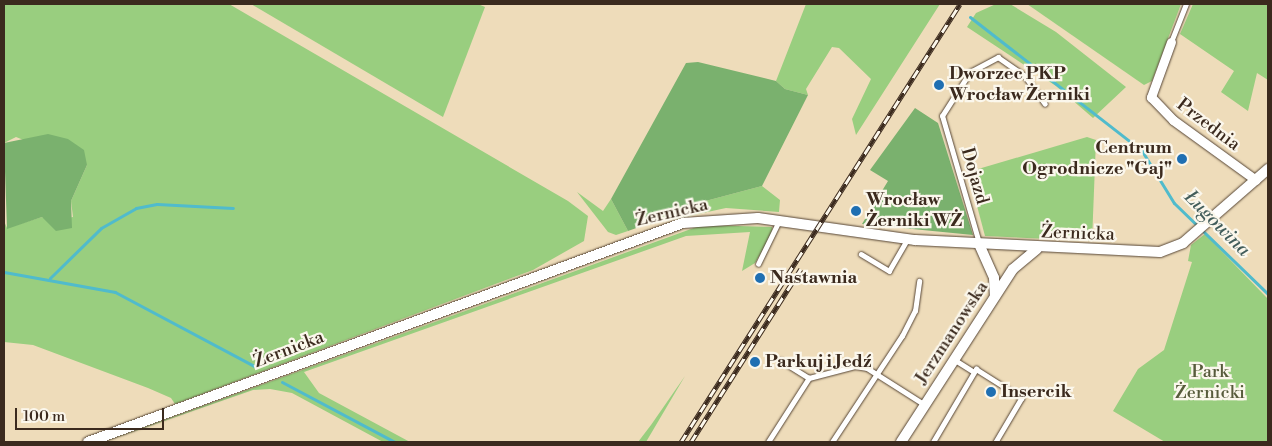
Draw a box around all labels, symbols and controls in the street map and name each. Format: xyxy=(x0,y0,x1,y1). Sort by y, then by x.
place label: Dworzec PKP Wrocław Żerniki xyxy=(949,64,1090,106)
marker: Dworzec PKP Wrocław Żerniki xyxy=(933,79,945,91)
street label: Przednia xyxy=(1172,94,1244,156)
place label: Centrum Ogrodnicze "Gaj" xyxy=(1022,138,1172,180)
street label: Dojazd xyxy=(956,145,992,207)
marker: Centrum Ogrodnicze "Gaj" xyxy=(1176,153,1188,165)
water label: Ługowina xyxy=(1179,186,1255,262)
place label: Wrocław Żerniki WŻ xyxy=(866,190,962,232)
street label: Żernicka xyxy=(634,194,710,232)
marker: Wrocław Żerniki WŻ xyxy=(850,205,862,217)
street label: Żernicka xyxy=(1041,222,1115,246)
place label: Nastawnia xyxy=(770,267,857,289)
marker: Nastawnia xyxy=(754,272,766,284)
street label: Jerzmanowska xyxy=(911,278,993,388)
street label: Żernicka xyxy=(251,327,327,373)
place label: Parkuj i Jedź xyxy=(765,351,872,373)
marker: Parkuj i Jedź xyxy=(749,356,761,368)
park label: Park Żernicki xyxy=(1175,362,1245,404)
place label: Insercik xyxy=(1001,381,1072,403)
marker: Insercik xyxy=(985,386,997,398)
scale bar xyxy=(18,398,166,430)
text: 100 m xyxy=(23,407,65,426)

